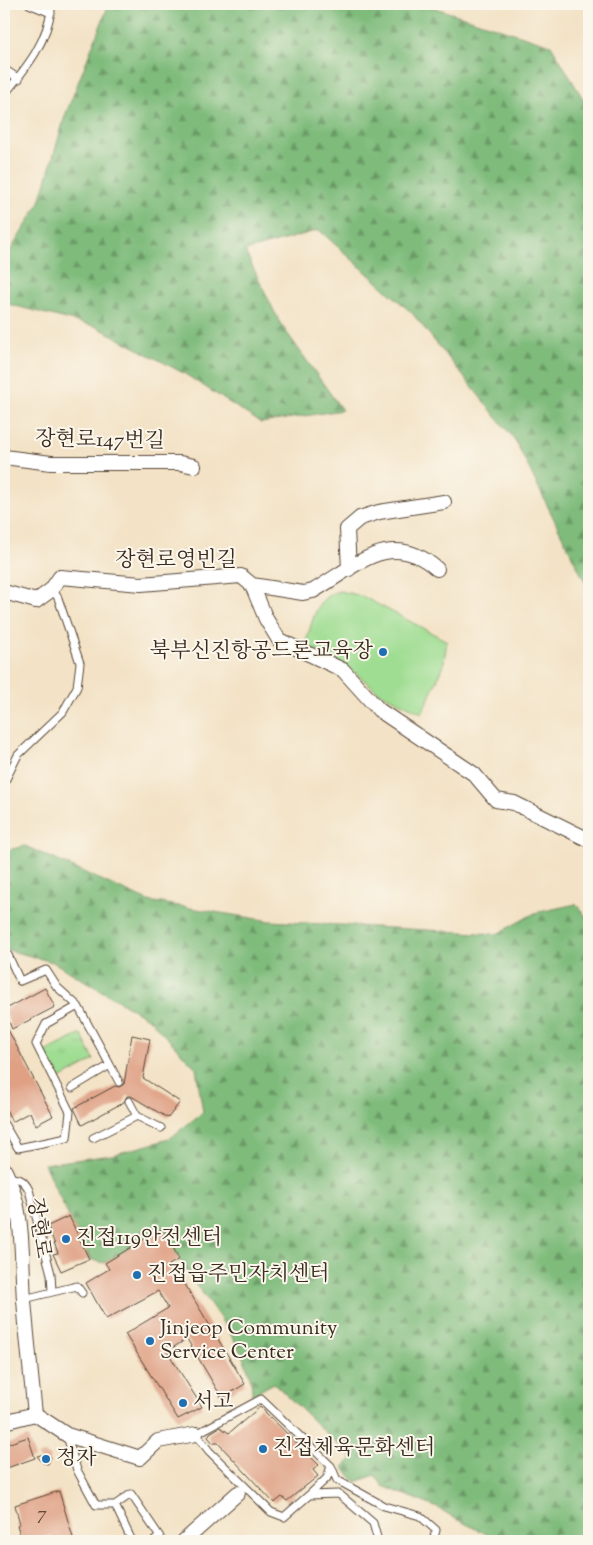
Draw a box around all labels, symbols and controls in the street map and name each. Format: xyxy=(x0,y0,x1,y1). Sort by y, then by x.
street label: 장현로147번길 xyxy=(35,425,165,457)
street label: 장현로영빈길 xyxy=(115,546,237,576)
place label: 북부신진항공드론교육장 xyxy=(150,637,374,667)
marker: 북부신진항공드론교육장 xyxy=(377,646,389,658)
street label: 장현로 xyxy=(19,1196,57,1260)
place label: 진접119안전센터 xyxy=(76,1224,222,1254)
marker: 진접119안전센터 xyxy=(60,1233,72,1245)
place label: 진접읍주민자치센터 xyxy=(147,1260,330,1290)
marker: 진접읍주민자치센터 xyxy=(131,1269,143,1281)
place label: Jinjeop Community Service Center xyxy=(159,1314,338,1368)
marker: Jinjeop Community Service Center xyxy=(144,1335,156,1347)
place label: 서고 xyxy=(193,1388,234,1418)
marker: 서고 xyxy=(177,1397,189,1409)
place label: 진접체육문화센터 xyxy=(273,1434,435,1464)
marker: 진접체육문화센터 xyxy=(257,1443,269,1455)
place label: 정자 xyxy=(56,1444,97,1474)
marker: 정자 xyxy=(40,1453,52,1465)
house number: 7 xyxy=(37,1501,47,1528)

